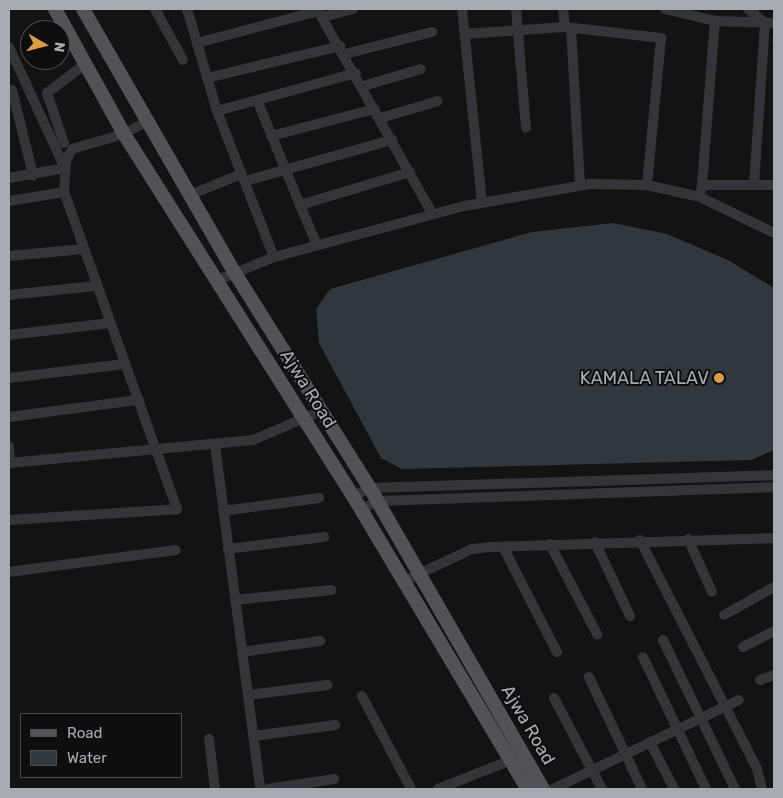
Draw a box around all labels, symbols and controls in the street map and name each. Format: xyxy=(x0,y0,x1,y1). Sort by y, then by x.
north arrow xyxy=(20,20,70,70)
text: N xyxy=(50,41,68,53)
street label: Ajwa Road xyxy=(275,346,341,432)
place label: KAMALA TALAV xyxy=(579,367,709,389)
marker: KAMALA TALAV xyxy=(713,372,725,384)
street label: Ajwa Road xyxy=(497,681,559,769)
legend xyxy=(20,713,182,778)
text: Road xyxy=(67,724,103,742)
text: Water xyxy=(67,749,107,767)

